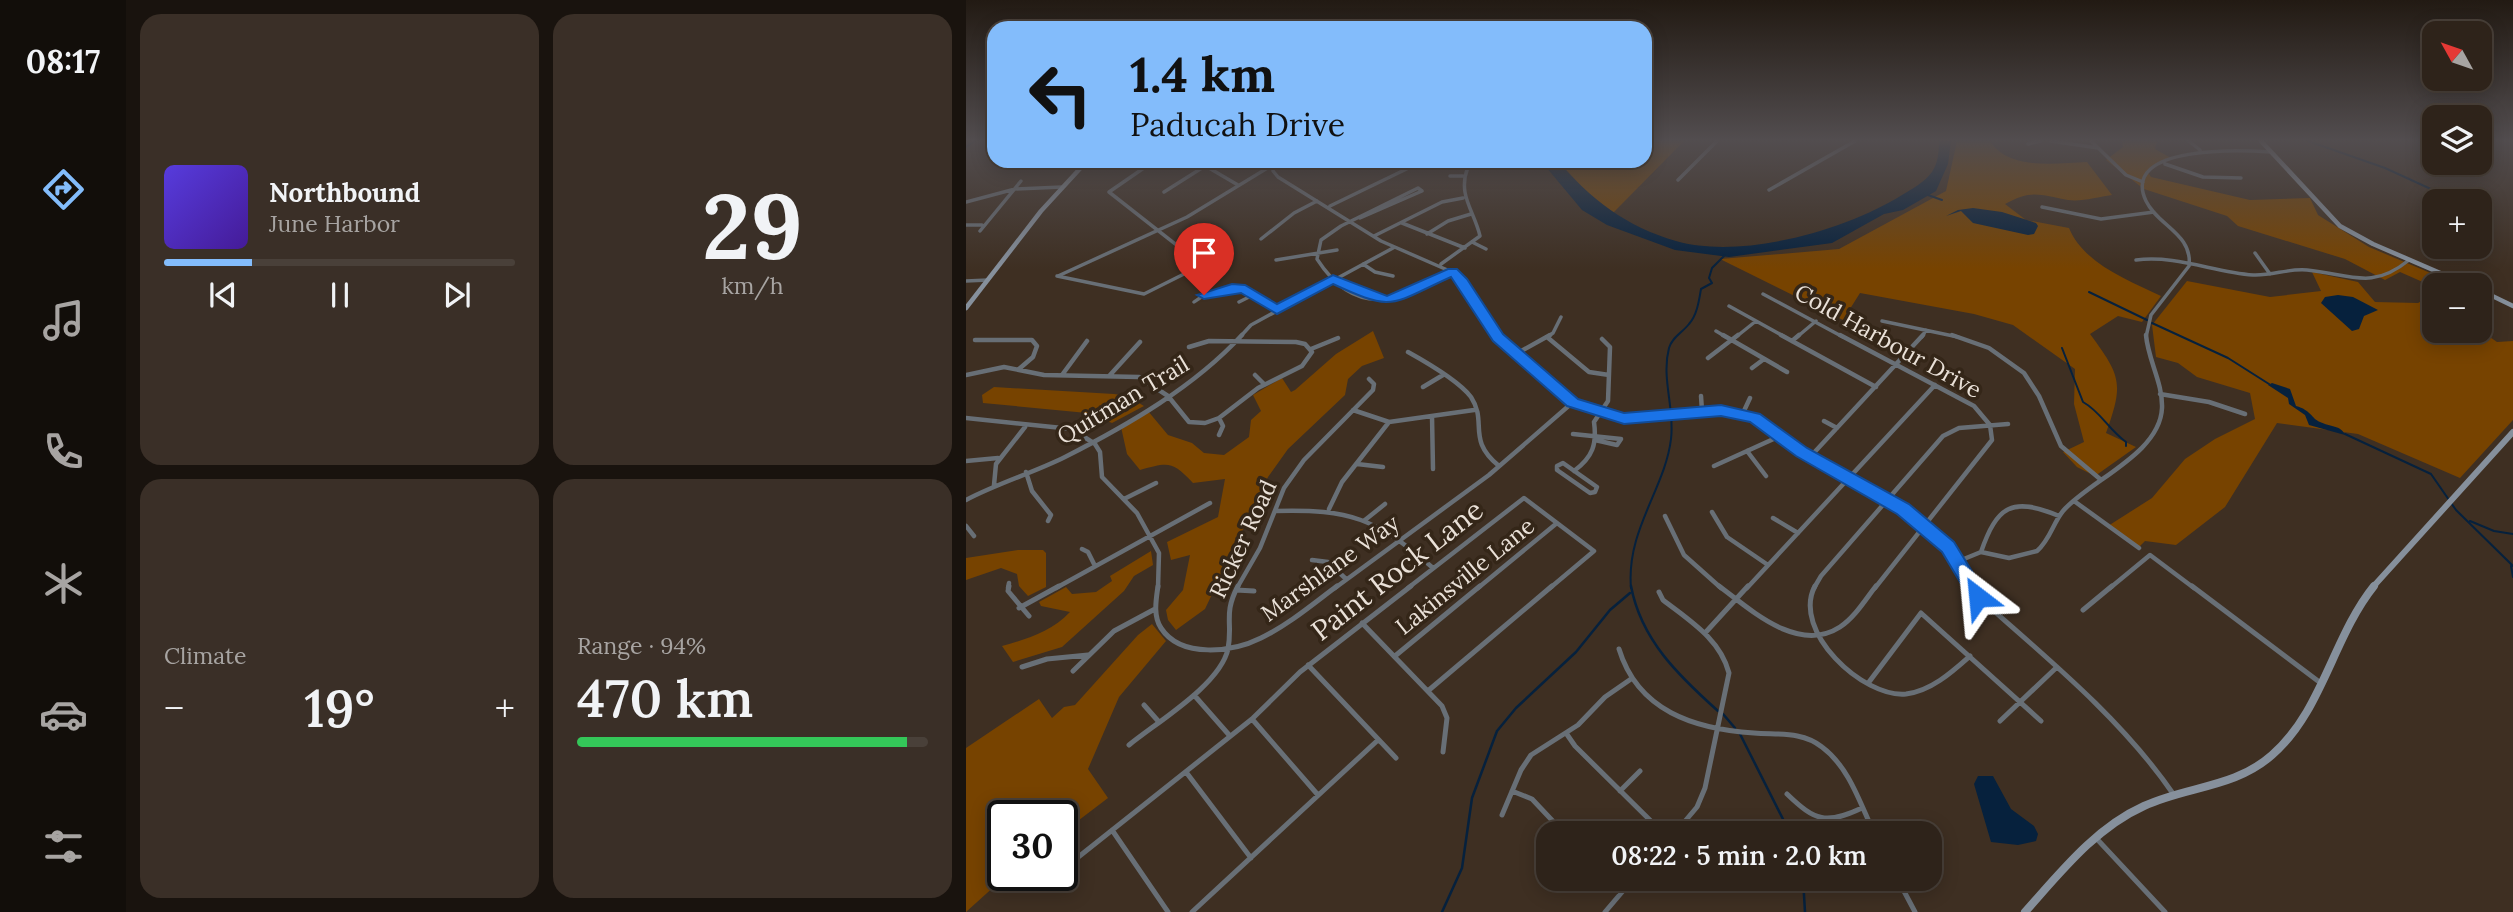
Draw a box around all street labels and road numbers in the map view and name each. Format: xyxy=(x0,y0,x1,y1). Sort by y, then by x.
street label: Cold Harbour Drive xyxy=(1790,277,1987,404)
street label: Quitman Trail xyxy=(1051,349,1194,450)
street label: Ricker Road xyxy=(1203,475,1283,603)
street label: Paint Rock Lane xyxy=(1304,492,1490,648)
street label: Marshlane Way xyxy=(1255,507,1405,627)
street label: Lakinsville Lane xyxy=(1389,511,1540,640)

